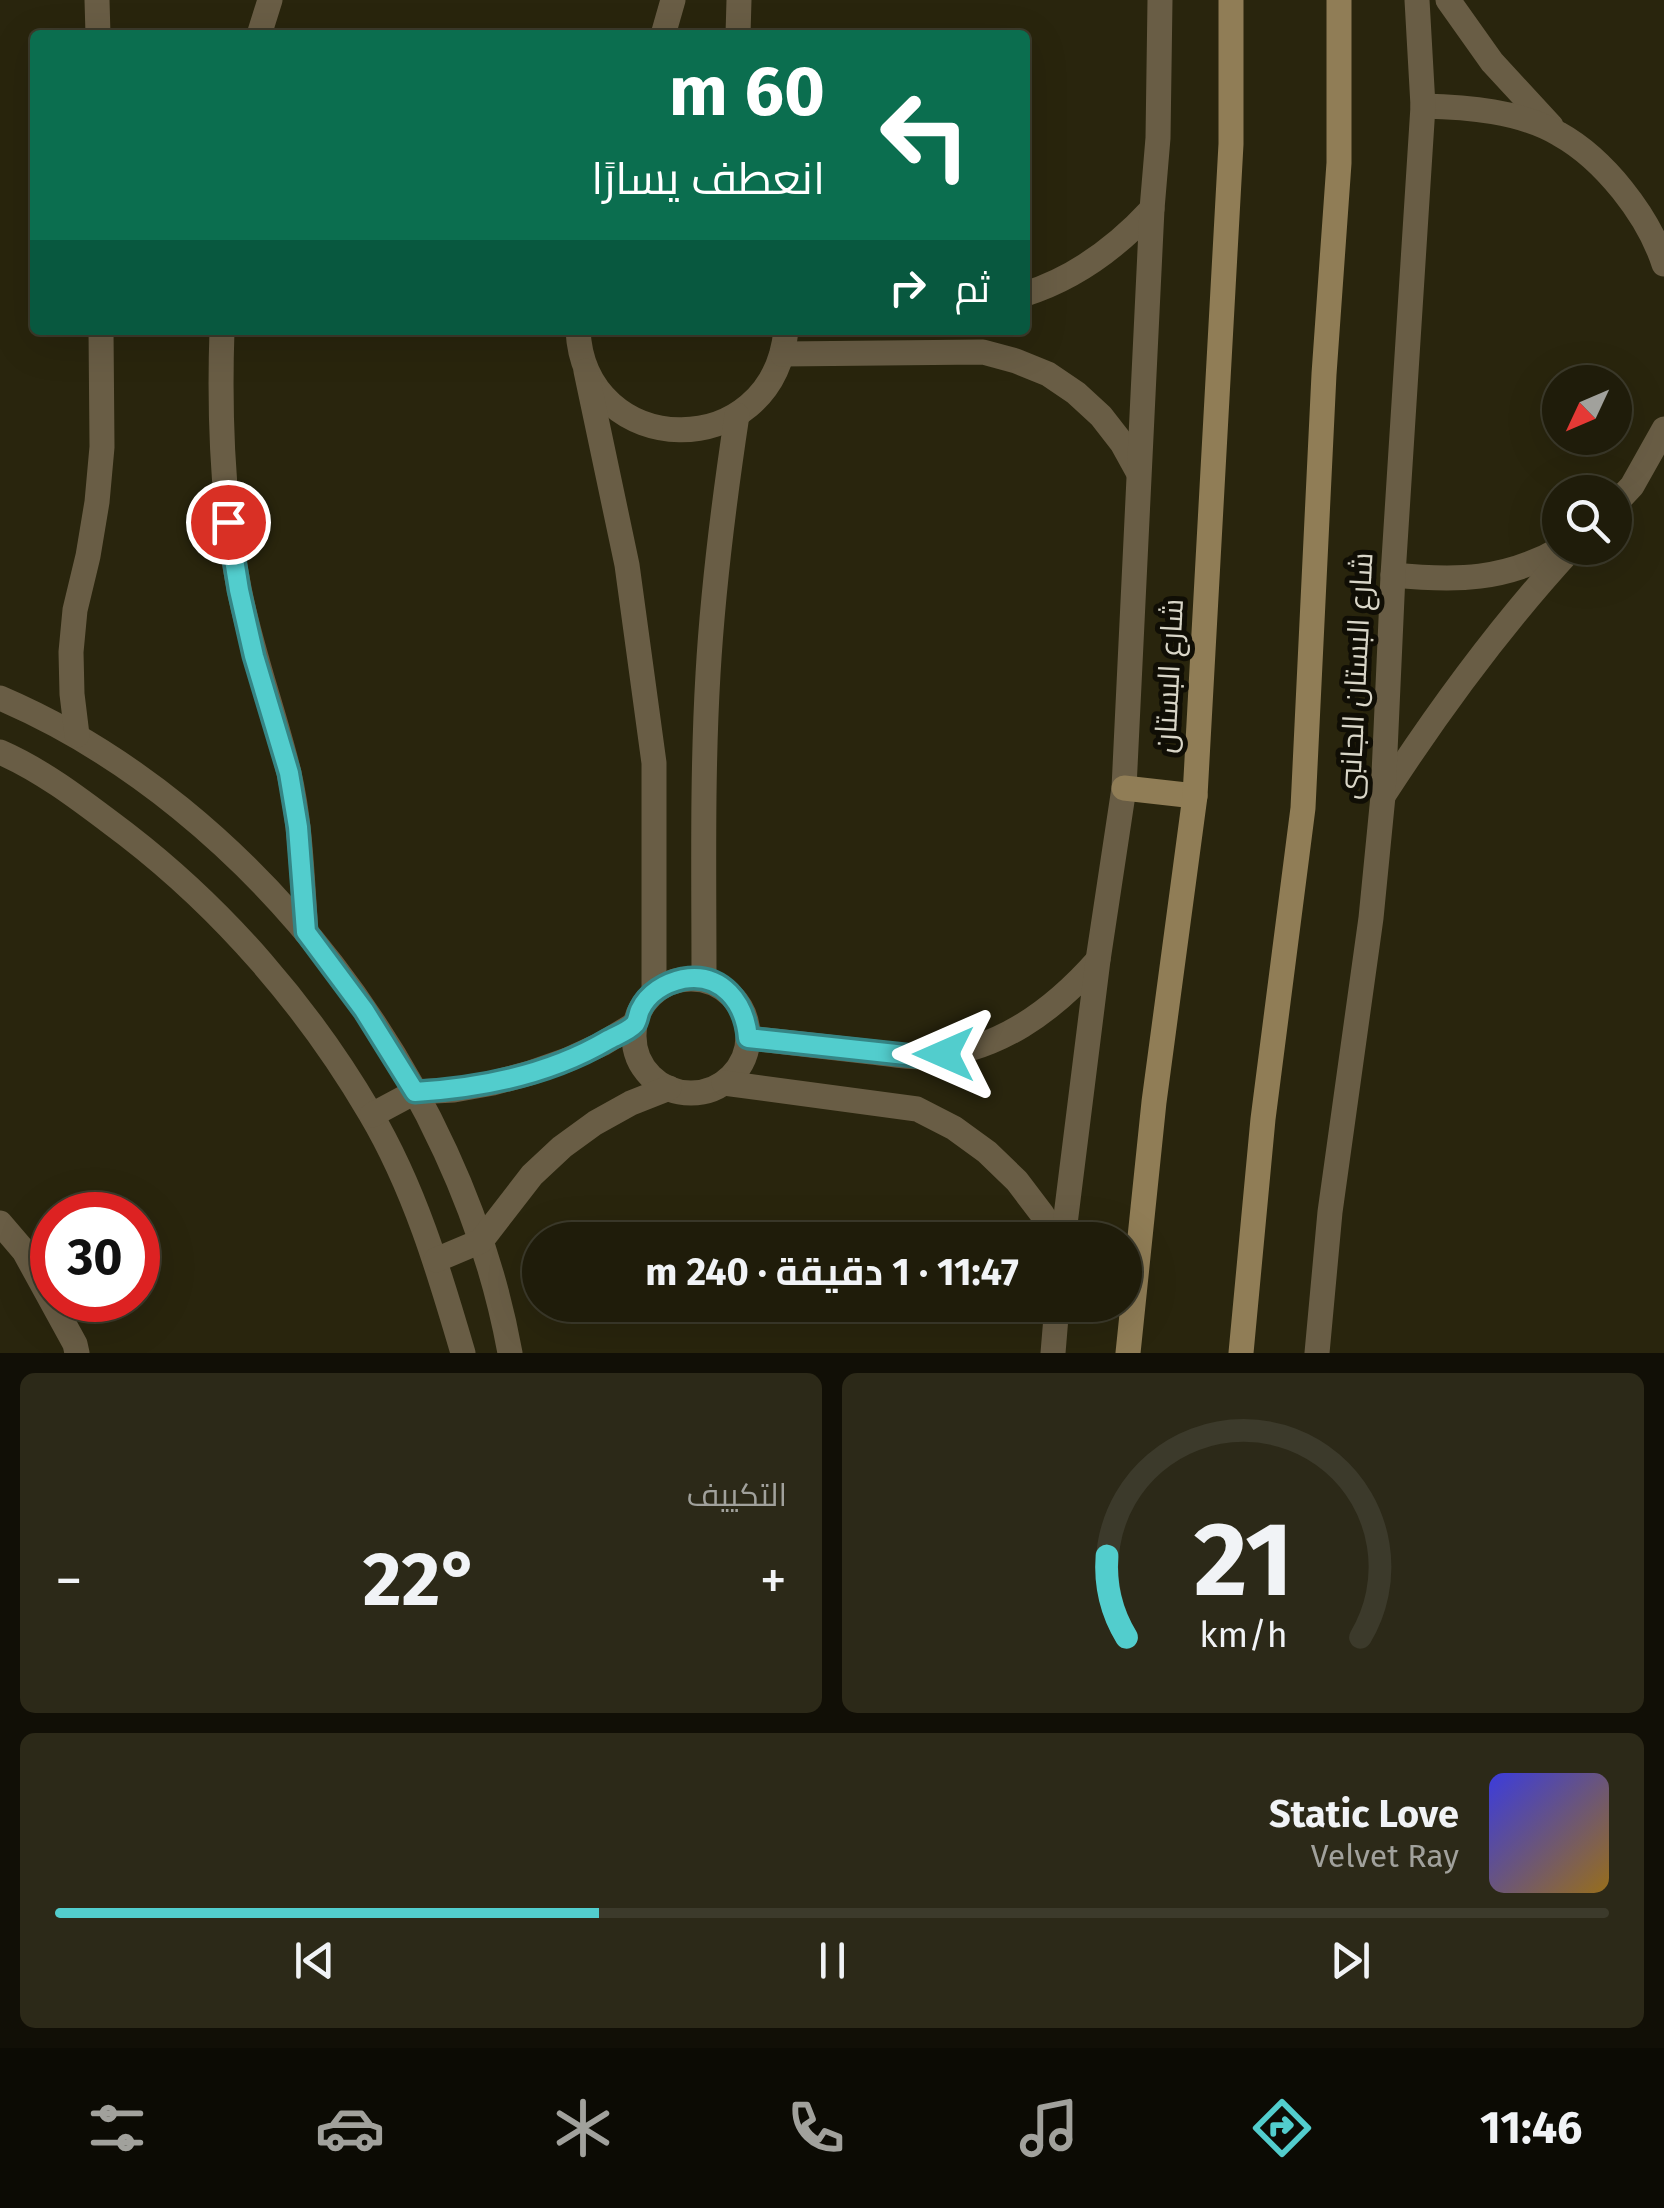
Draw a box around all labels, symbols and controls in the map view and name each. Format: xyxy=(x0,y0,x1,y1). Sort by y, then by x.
text: 60 m xyxy=(669,50,825,134)
icon: left xyxy=(860,70,990,200)
text: انعطف يسارًا xyxy=(591,152,825,206)
icon: right xyxy=(880,260,935,315)
text: ثم xyxy=(955,266,990,312)
north arrow xyxy=(1542,365,1632,455)
map controls xyxy=(1542,365,1632,565)
button: search xyxy=(1542,475,1632,565)
pin xyxy=(186,480,271,565)
icon: arrive xyxy=(201,495,256,550)
street label: شارع البستان الجانبى xyxy=(1332,552,1382,800)
street label: شارع البستان xyxy=(1147,598,1193,754)
position arrow xyxy=(892,1002,996,1106)
speed limit sign: 30 xyxy=(30,1192,160,1322)
text: 11:47 · 1 دقيقة · 240 m xyxy=(645,1249,1019,1295)
text: التكييف xyxy=(687,1476,787,1514)
text: 21 xyxy=(1193,1498,1293,1623)
text: 22° xyxy=(363,1535,479,1625)
text: − xyxy=(55,1548,83,1614)
text: + xyxy=(760,1548,787,1614)
text: km/h xyxy=(1199,1614,1287,1656)
text: Static Love xyxy=(1269,1791,1459,1837)
text: Velvet Ray xyxy=(1311,1837,1459,1875)
icon: previous xyxy=(287,1933,342,1988)
icon: pause xyxy=(805,1933,860,1988)
icon: next xyxy=(1323,1933,1378,1988)
icon: filters xyxy=(82,2093,152,2163)
icon: car xyxy=(315,2093,385,2163)
icon: climate xyxy=(548,2093,618,2163)
icon: phone xyxy=(781,2093,851,2163)
icon: music xyxy=(1014,2093,1084,2163)
icon: directions xyxy=(1247,2093,1317,2163)
text: 11:46 xyxy=(1480,2101,1582,2155)

